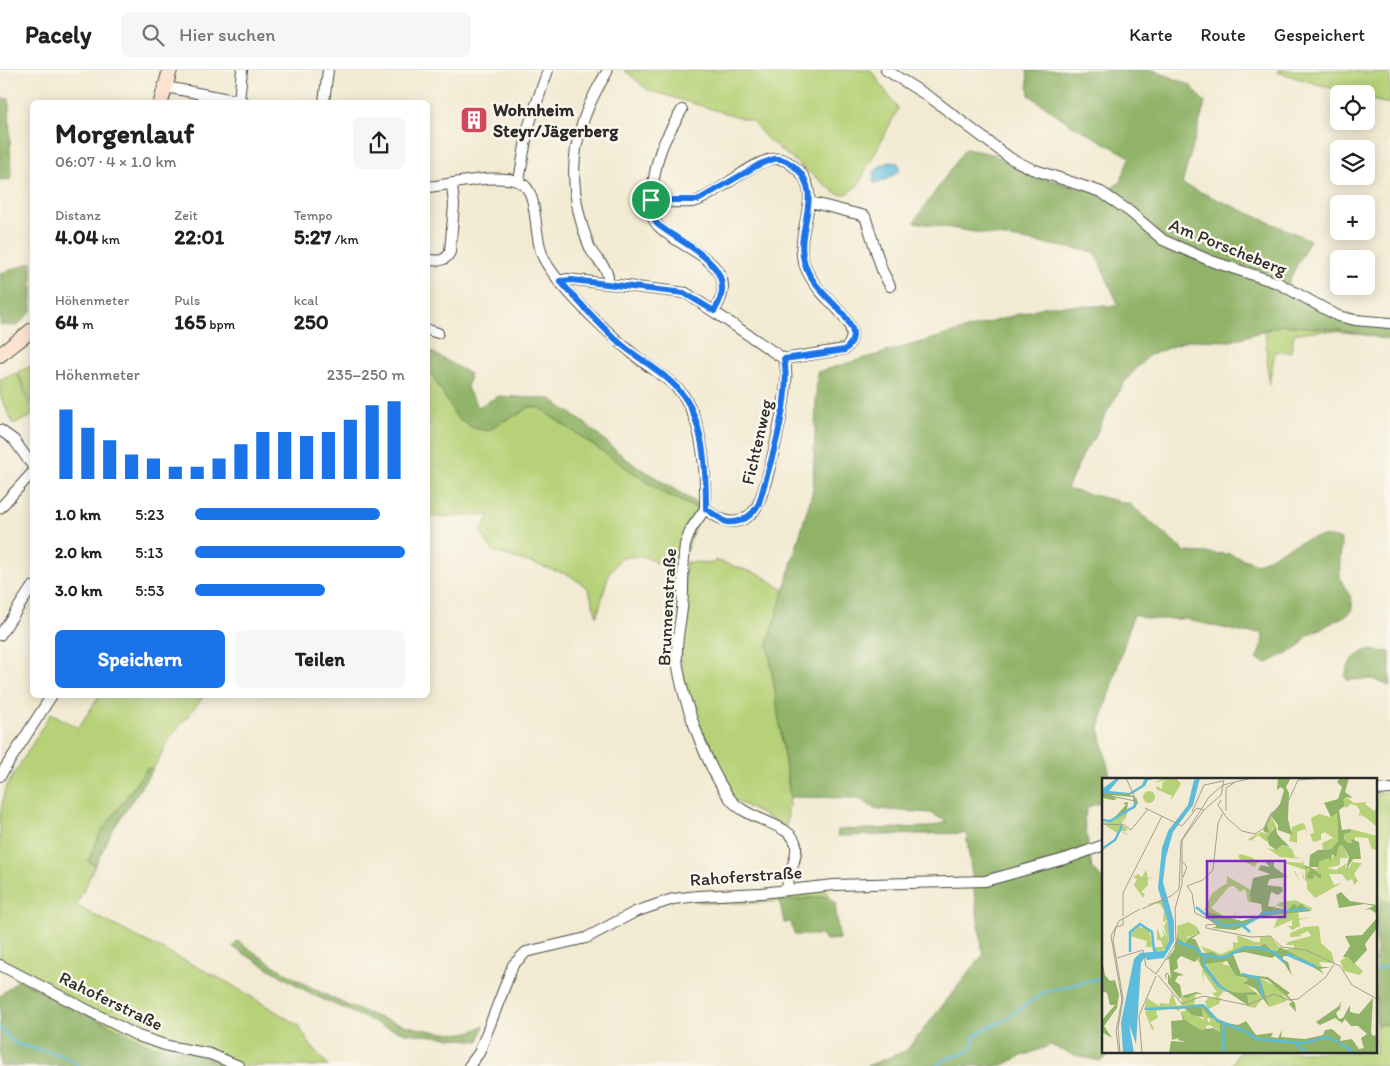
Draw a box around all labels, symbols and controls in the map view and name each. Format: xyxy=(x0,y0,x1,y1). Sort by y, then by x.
search box xyxy=(121,12,471,57)
text: Pacely xyxy=(25,20,91,49)
icon: search xyxy=(139,21,167,49)
text: Hier suchen xyxy=(179,23,275,46)
text: Karte xyxy=(1129,24,1172,46)
text: Route xyxy=(1200,24,1246,46)
text: Gespeichert xyxy=(1274,24,1365,46)
map controls xyxy=(1330,85,1375,295)
button: locate xyxy=(1330,85,1375,130)
place label: Wohnheim Steyr/Jägerberg xyxy=(493,99,619,142)
building icon: Wohnheim Steyr/Jägerberg xyxy=(459,105,489,135)
text: Morgenlauf xyxy=(55,116,194,150)
button: share xyxy=(353,117,405,169)
button: layers xyxy=(1330,140,1375,185)
text: 06:07 · 4 × 1.0 km xyxy=(55,152,177,171)
pin xyxy=(630,179,672,221)
icon: arrive xyxy=(637,186,665,214)
button: + xyxy=(1330,195,1375,240)
text: Distanz xyxy=(55,207,101,224)
text: Zeit xyxy=(174,207,198,224)
text: Tempo xyxy=(294,207,333,224)
street label: Am Porscheberg xyxy=(1166,213,1291,281)
text: 4.04 xyxy=(55,224,98,249)
text: 22:01 xyxy=(174,224,224,249)
text: 5:27 xyxy=(294,224,331,249)
text: km xyxy=(98,231,120,248)
text: /km xyxy=(331,231,359,248)
button: − xyxy=(1330,250,1375,295)
text: Höhenmeter xyxy=(55,292,129,309)
text: Puls xyxy=(174,292,200,309)
text: kcal xyxy=(294,292,319,309)
text: 64 xyxy=(55,309,79,334)
text: 165 xyxy=(174,309,206,334)
text: 250 xyxy=(294,309,329,334)
text: m xyxy=(79,316,94,333)
text: bpm xyxy=(206,316,235,333)
text: Höhenmeter xyxy=(55,365,140,384)
text: 235–250 m xyxy=(327,365,405,384)
street label: Fichtenweg xyxy=(736,396,778,487)
text: 1.0 km xyxy=(55,505,101,524)
text: 5:23 xyxy=(135,505,164,524)
text: 2.0 km xyxy=(55,543,102,562)
text: 5:13 xyxy=(135,543,163,562)
street label: Brunnenstraße xyxy=(653,547,681,667)
text: 3.0 km xyxy=(55,581,102,600)
text: 5:53 xyxy=(135,581,164,600)
button: Speichern xyxy=(55,630,225,688)
button: Teilen xyxy=(235,630,405,688)
inset map xyxy=(1102,778,1378,1054)
street label: Rahoferstraße xyxy=(689,861,803,891)
street label: Rahoferstraße xyxy=(56,966,166,1036)

